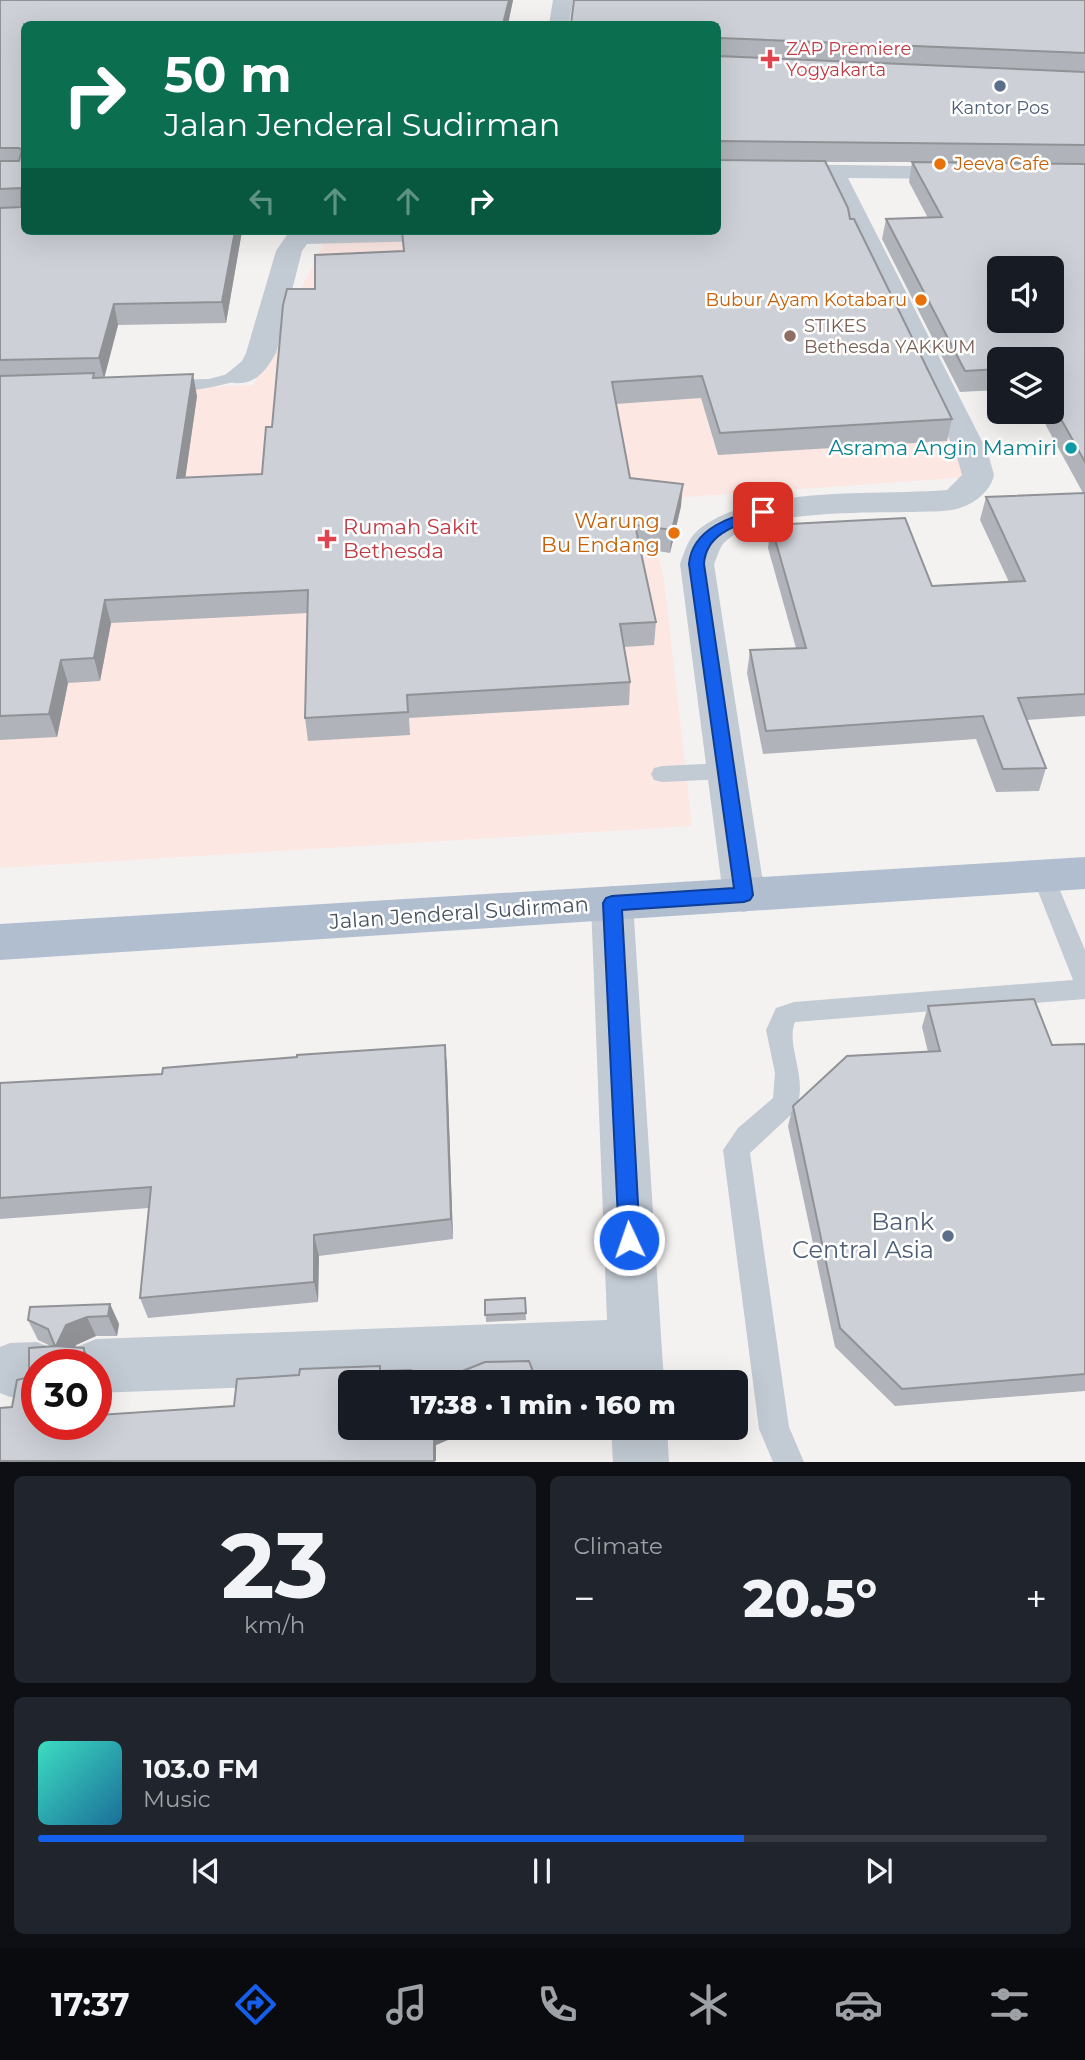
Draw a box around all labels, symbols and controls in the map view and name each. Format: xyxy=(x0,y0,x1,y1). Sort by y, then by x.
place label: ZAP Premiere Yogyakarta xyxy=(786,38,911,81)
text: 50 m xyxy=(164,45,292,104)
icon: right xyxy=(49,49,140,140)
marker: ZAP Premiere Yogyakarta xyxy=(760,49,780,69)
marker: Kantor Pos xyxy=(992,78,1008,94)
place label: Kantor Pos xyxy=(951,97,1049,119)
text: Jalan Jenderal Sudirman xyxy=(164,105,560,144)
place label: Jeeva Cafe xyxy=(953,153,1050,175)
marker: Jeeva Cafe xyxy=(932,156,948,172)
icon: left xyxy=(243,182,281,220)
icon: ahead xyxy=(316,182,354,220)
icon: ahead xyxy=(389,182,427,220)
icon: right xyxy=(462,182,500,220)
map controls xyxy=(987,256,1064,424)
button: sound xyxy=(987,256,1064,333)
place label: Bubur Ayam Kotabaru xyxy=(705,289,907,311)
marker: Bubur Ayam Kotabaru xyxy=(913,292,929,308)
place label: STIKES Bethesda YAKKUM xyxy=(804,315,975,358)
marker: STIKES Bethesda YAKKUM xyxy=(782,328,798,344)
button: layers xyxy=(987,347,1064,424)
place label: Asrama Angin Mamiri xyxy=(828,435,1057,460)
marker: Asrama Angin Mamiri xyxy=(1063,440,1079,456)
pin xyxy=(733,482,793,542)
icon: arrive xyxy=(744,493,782,531)
place label: Warung Bu Endang xyxy=(541,508,660,557)
place label: Rumah Sakit Bethesda xyxy=(343,514,479,563)
marker: Warung Bu Endang xyxy=(666,525,682,541)
marker: Rumah Sakit Bethesda xyxy=(317,529,337,549)
street label: Jalan Jenderal Sudirman xyxy=(327,891,590,934)
position arrow xyxy=(592,1203,666,1277)
place label: Bank Central Asia xyxy=(792,1207,935,1264)
marker: Bank Central Asia xyxy=(940,1228,956,1244)
speed limit sign: 30 xyxy=(21,1349,112,1440)
text: 17:38 · 1 min · 160 m xyxy=(410,1389,676,1421)
text: 23 xyxy=(221,1510,329,1621)
text: Climate xyxy=(574,1532,663,1560)
text: 20.5° xyxy=(743,1567,877,1630)
text: − xyxy=(574,1575,595,1622)
text: + xyxy=(1025,1575,1047,1622)
text: km/h xyxy=(244,1611,305,1639)
text: 103.0 FM xyxy=(143,1753,259,1785)
text: Music xyxy=(143,1785,211,1813)
icon: previous xyxy=(187,1852,225,1890)
icon: pause xyxy=(523,1852,561,1890)
icon: next xyxy=(860,1852,898,1890)
icon: directions xyxy=(231,1980,280,2029)
icon: music xyxy=(382,1980,431,2029)
icon: phone xyxy=(533,1980,582,2029)
icon: climate xyxy=(684,1980,733,2029)
icon: car xyxy=(834,1980,883,2029)
icon: filters xyxy=(985,1980,1034,2029)
text: 17:37 xyxy=(51,1985,130,2024)

